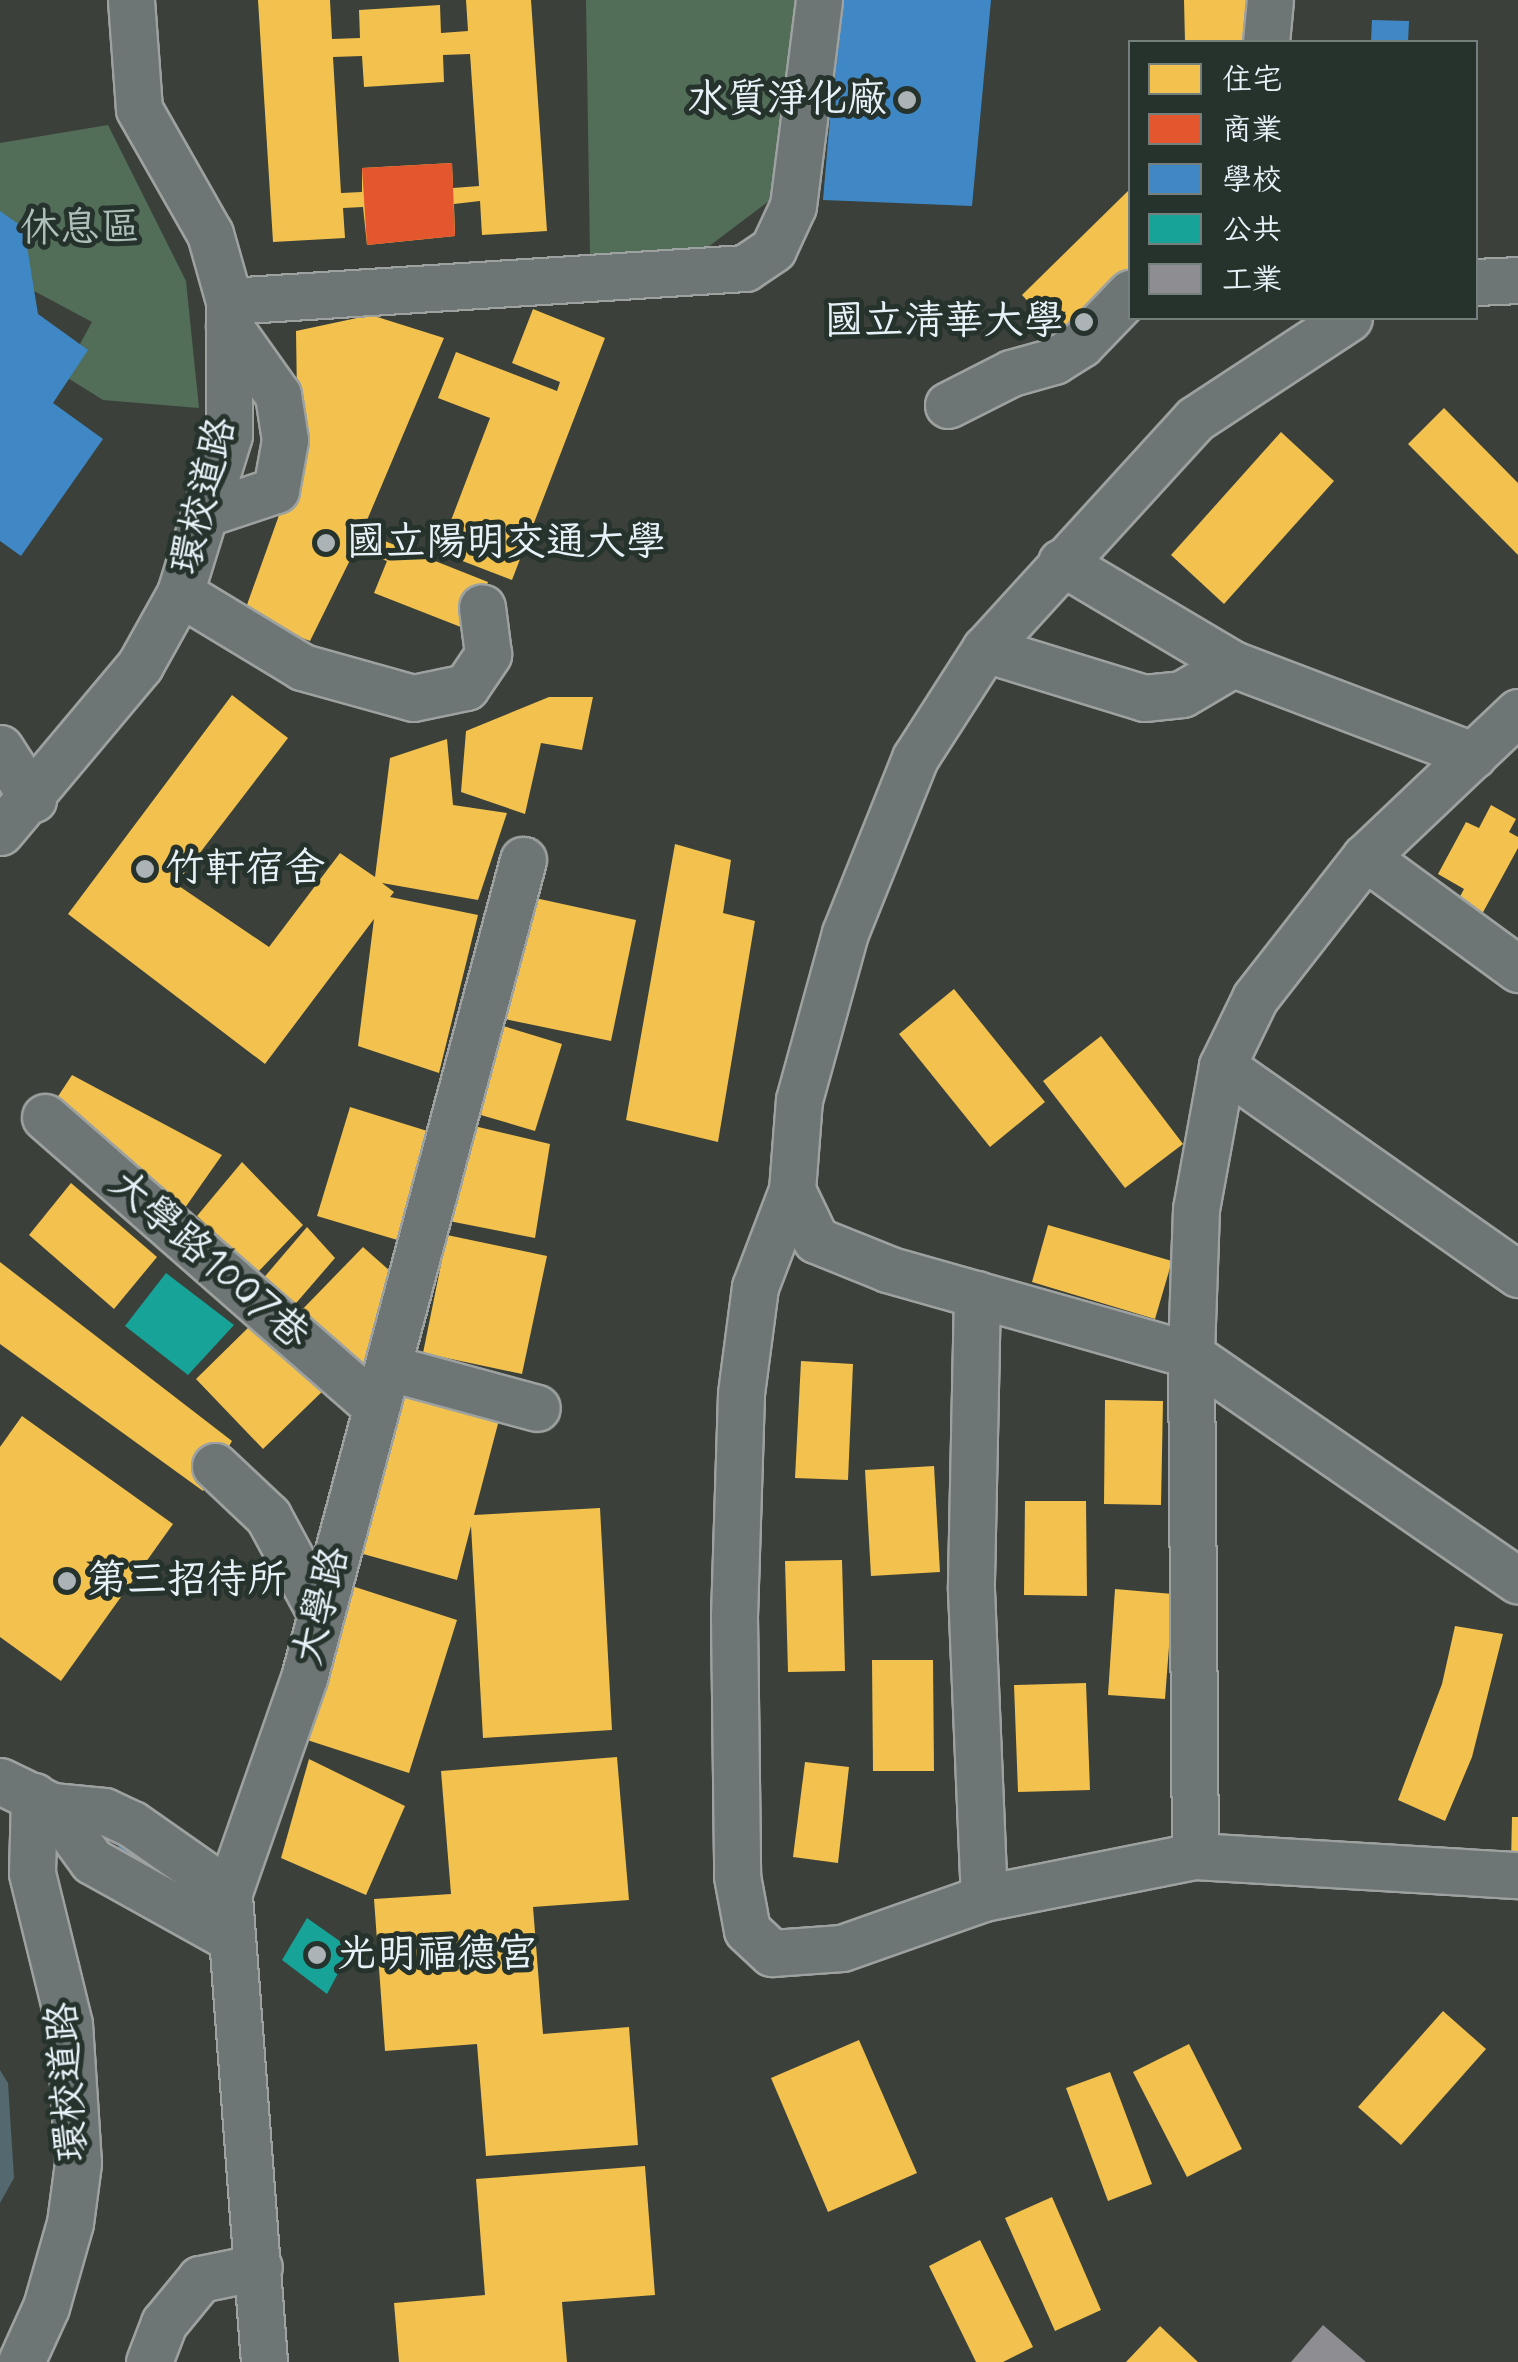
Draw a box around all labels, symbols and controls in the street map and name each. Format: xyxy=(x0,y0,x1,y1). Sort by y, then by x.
legend xyxy=(1128,40,1478,320)
text: 住宅 xyxy=(1222,61,1282,100)
place label: 水質淨化廠 xyxy=(687,76,887,124)
marker: 水質淨化廠 xyxy=(896,89,918,111)
text: 商業 xyxy=(1222,111,1282,150)
text: 學校 xyxy=(1222,161,1282,200)
park label: 休息區 xyxy=(20,205,140,253)
text: 公共 xyxy=(1222,211,1282,250)
text: 工業 xyxy=(1222,261,1282,300)
place label: 國立清華大學 xyxy=(824,298,1064,346)
marker: 國立清華大學 xyxy=(1073,311,1095,333)
street label: 環校道路 xyxy=(161,413,247,579)
place label: 國立陽明交通大學 xyxy=(346,519,666,567)
marker: 國立陽明交通大學 xyxy=(315,532,337,554)
place label: 竹軒宿舍 xyxy=(165,845,325,893)
marker: 竹軒宿舍 xyxy=(134,858,156,880)
street label: 大學路1007巷 xyxy=(99,1160,319,1360)
street label: 大學路 xyxy=(284,1542,360,1670)
place label: 第三招待所 xyxy=(87,1557,287,1605)
marker: 第三招待所 xyxy=(56,1570,78,1592)
place label: 光明福德宮 xyxy=(337,1931,537,1979)
marker: 光明福德宮 xyxy=(306,1944,328,1966)
street label: 環校道路 xyxy=(38,2001,98,2163)

